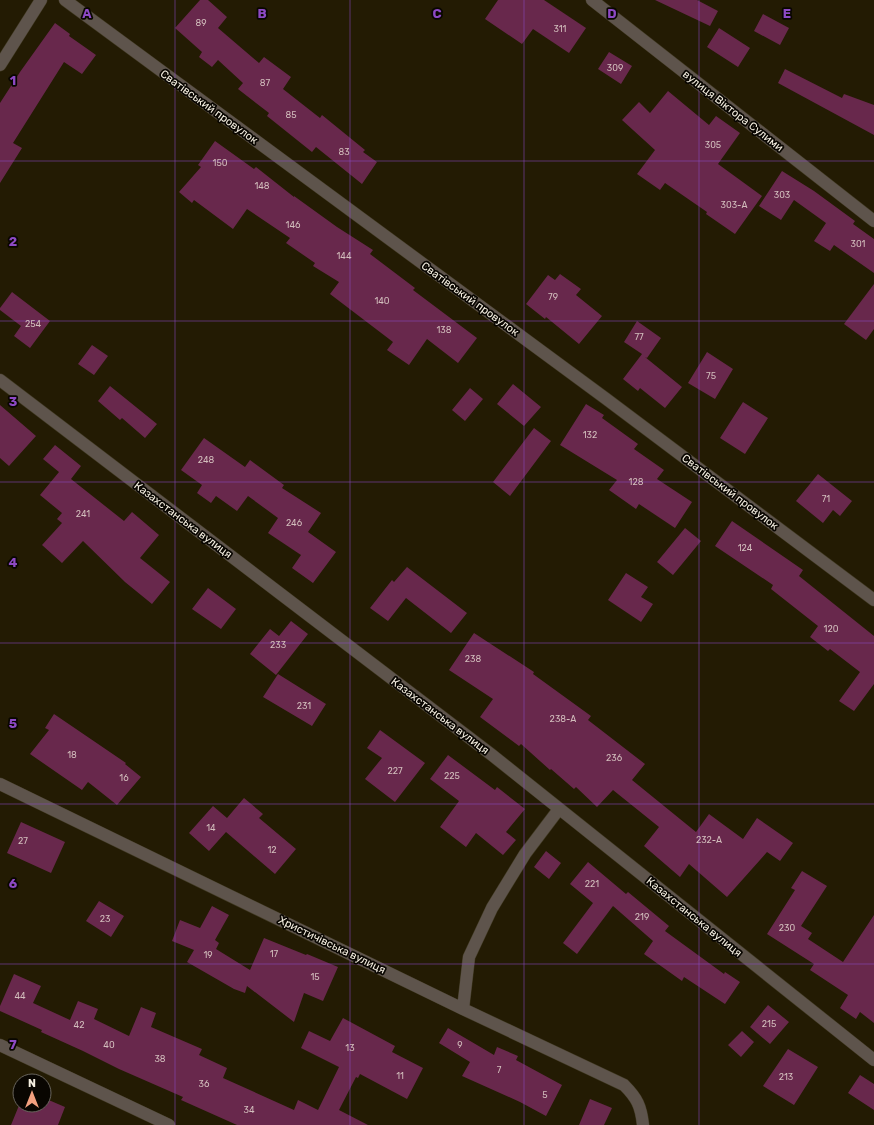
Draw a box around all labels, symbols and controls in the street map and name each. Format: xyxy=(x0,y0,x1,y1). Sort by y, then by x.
text: A xyxy=(82,6,92,21)
text: B xyxy=(257,6,267,21)
text: C xyxy=(432,6,442,21)
text: D xyxy=(607,6,617,21)
text: E xyxy=(783,6,791,21)
house number: 89 xyxy=(195,18,207,28)
house number: 311 xyxy=(554,24,567,34)
house number: 309 xyxy=(607,63,623,73)
street label: Сватівський провулок xyxy=(158,67,260,147)
street label: вулиця Віктора Сулими xyxy=(680,68,786,154)
text: 1 xyxy=(10,73,16,88)
house number: 87 xyxy=(260,78,271,88)
house number: 85 xyxy=(285,110,297,120)
house number: 305 xyxy=(705,140,721,150)
house number: 83 xyxy=(338,147,350,157)
house number: 150 xyxy=(213,158,228,168)
house number: 148 xyxy=(254,181,270,191)
house number: 303 xyxy=(774,190,790,200)
house number: 303-А xyxy=(721,200,747,210)
house number: 146 xyxy=(286,220,301,230)
text: 2 xyxy=(9,234,17,249)
house number: 301 xyxy=(851,239,866,249)
house number: 144 xyxy=(336,251,352,261)
street label: Сватівський провулок xyxy=(419,259,521,339)
house number: 79 xyxy=(548,292,558,302)
house number: 140 xyxy=(374,296,390,306)
house number: 254 xyxy=(25,319,42,329)
house number: 138 xyxy=(437,325,452,335)
house number: 77 xyxy=(634,332,644,342)
house number: 75 xyxy=(706,371,716,381)
text: 3 xyxy=(9,394,18,409)
house number: 132 xyxy=(583,430,597,440)
street label: Сватівський провулок xyxy=(679,451,781,533)
house number: 248 xyxy=(198,455,215,465)
house number: 128 xyxy=(629,477,644,487)
street label: Казахстанська вулиця xyxy=(131,479,235,561)
house number: 71 xyxy=(822,494,830,504)
house number: 241 xyxy=(76,509,90,519)
house number: 246 xyxy=(286,518,303,528)
house number: 124 xyxy=(738,543,753,553)
text: 4 xyxy=(9,555,18,570)
house number: 120 xyxy=(824,624,839,634)
house number: 233 xyxy=(270,640,286,650)
house number: 238 xyxy=(465,654,481,664)
street label: Казахстанська вулиця xyxy=(388,675,492,757)
house number: 231 xyxy=(297,701,311,711)
house number: 238-А xyxy=(550,714,576,724)
text: 5 xyxy=(9,716,17,731)
house number: 18 xyxy=(67,750,77,760)
house number: 236 xyxy=(606,753,623,763)
house number: 227 xyxy=(387,766,403,776)
house number: 225 xyxy=(444,771,460,781)
house number: 16 xyxy=(119,773,129,783)
house number: 14 xyxy=(206,823,216,833)
house number: 232-А xyxy=(696,835,722,845)
house number: 27 xyxy=(18,836,28,846)
house number: 12 xyxy=(267,845,277,855)
street label: Казахстанська вулиця xyxy=(644,874,744,960)
text: 6 xyxy=(9,876,18,891)
house number: 221 xyxy=(585,879,599,889)
house number: 219 xyxy=(635,912,649,922)
street label: Христичівська вулиця xyxy=(276,913,388,977)
house number: 23 xyxy=(100,914,110,924)
house number: 230 xyxy=(779,923,795,933)
house number: 17 xyxy=(270,949,279,959)
house number: 19 xyxy=(203,950,213,960)
house number: 15 xyxy=(310,972,320,982)
house number: 44 xyxy=(14,991,26,1001)
house number: 215 xyxy=(762,1019,776,1029)
house number: 42 xyxy=(74,1020,84,1030)
text: 7 xyxy=(9,1037,17,1052)
house number: 40 xyxy=(103,1040,115,1050)
house number: 9 xyxy=(457,1040,463,1050)
house number: 13 xyxy=(345,1043,355,1053)
house number: 38 xyxy=(154,1054,166,1064)
house number: 7 xyxy=(497,1065,502,1075)
house number: 11 xyxy=(396,1071,404,1081)
house number: 213 xyxy=(779,1072,793,1082)
north arrow xyxy=(12,1073,52,1113)
text: N xyxy=(28,1077,36,1090)
house number: 36 xyxy=(199,1079,210,1089)
house number: 5 xyxy=(542,1090,548,1100)
house number: 34 xyxy=(244,1105,255,1115)

